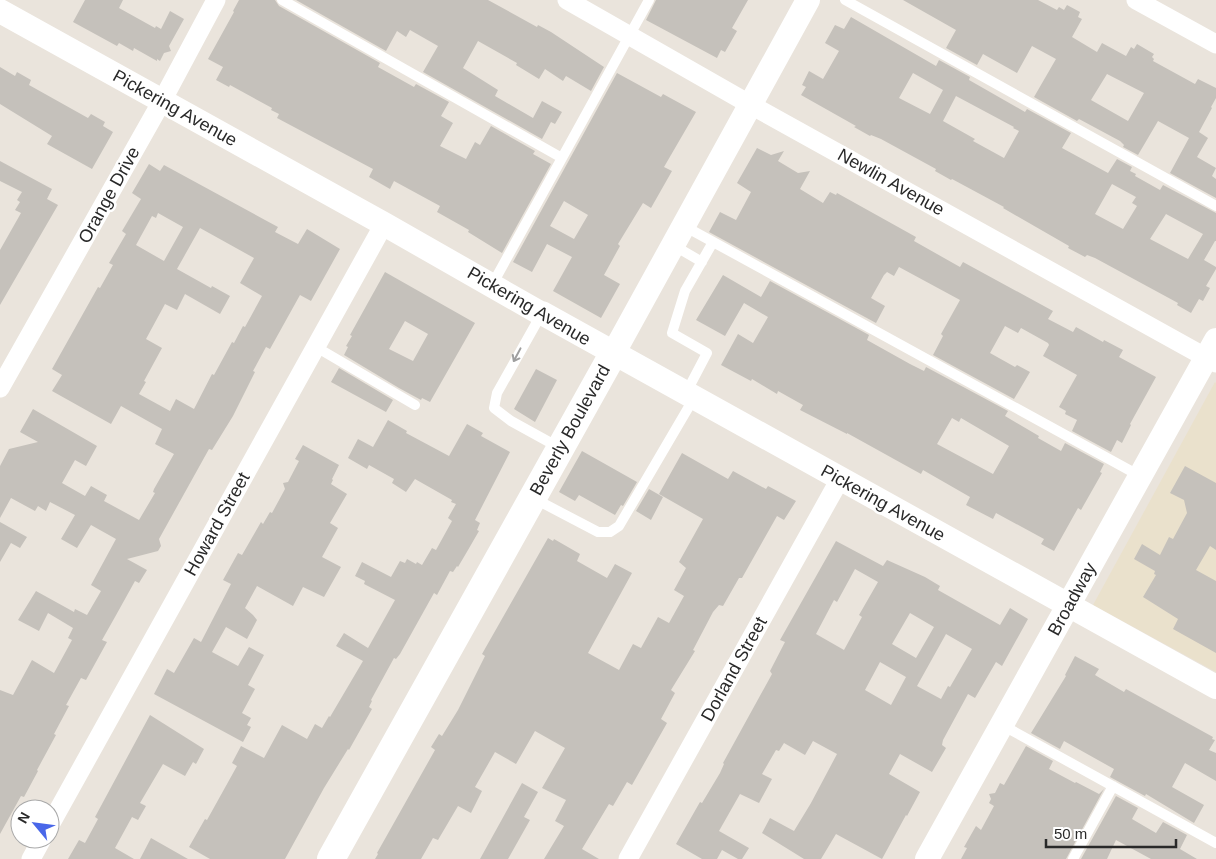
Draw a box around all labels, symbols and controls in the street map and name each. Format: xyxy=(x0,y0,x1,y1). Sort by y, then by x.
street label: Pickering Avenue xyxy=(109,66,241,150)
street label: Orange Drive xyxy=(74,143,144,247)
street label: Newlin Avenue xyxy=(834,144,948,220)
street label: Pickering Avenue xyxy=(464,263,594,349)
one-way arrow xyxy=(512,348,522,363)
street label: Beverly Boulevard xyxy=(526,361,614,499)
street label: Pickering Avenue xyxy=(817,461,949,545)
street label: Howard Street xyxy=(180,469,254,579)
street label: Broadway xyxy=(1044,559,1100,639)
street label: Dorland Street xyxy=(697,613,771,725)
north arrow xyxy=(10,799,60,849)
text: N xyxy=(14,809,33,826)
scale bar xyxy=(1046,816,1176,848)
text: 50 m xyxy=(1054,825,1087,842)

